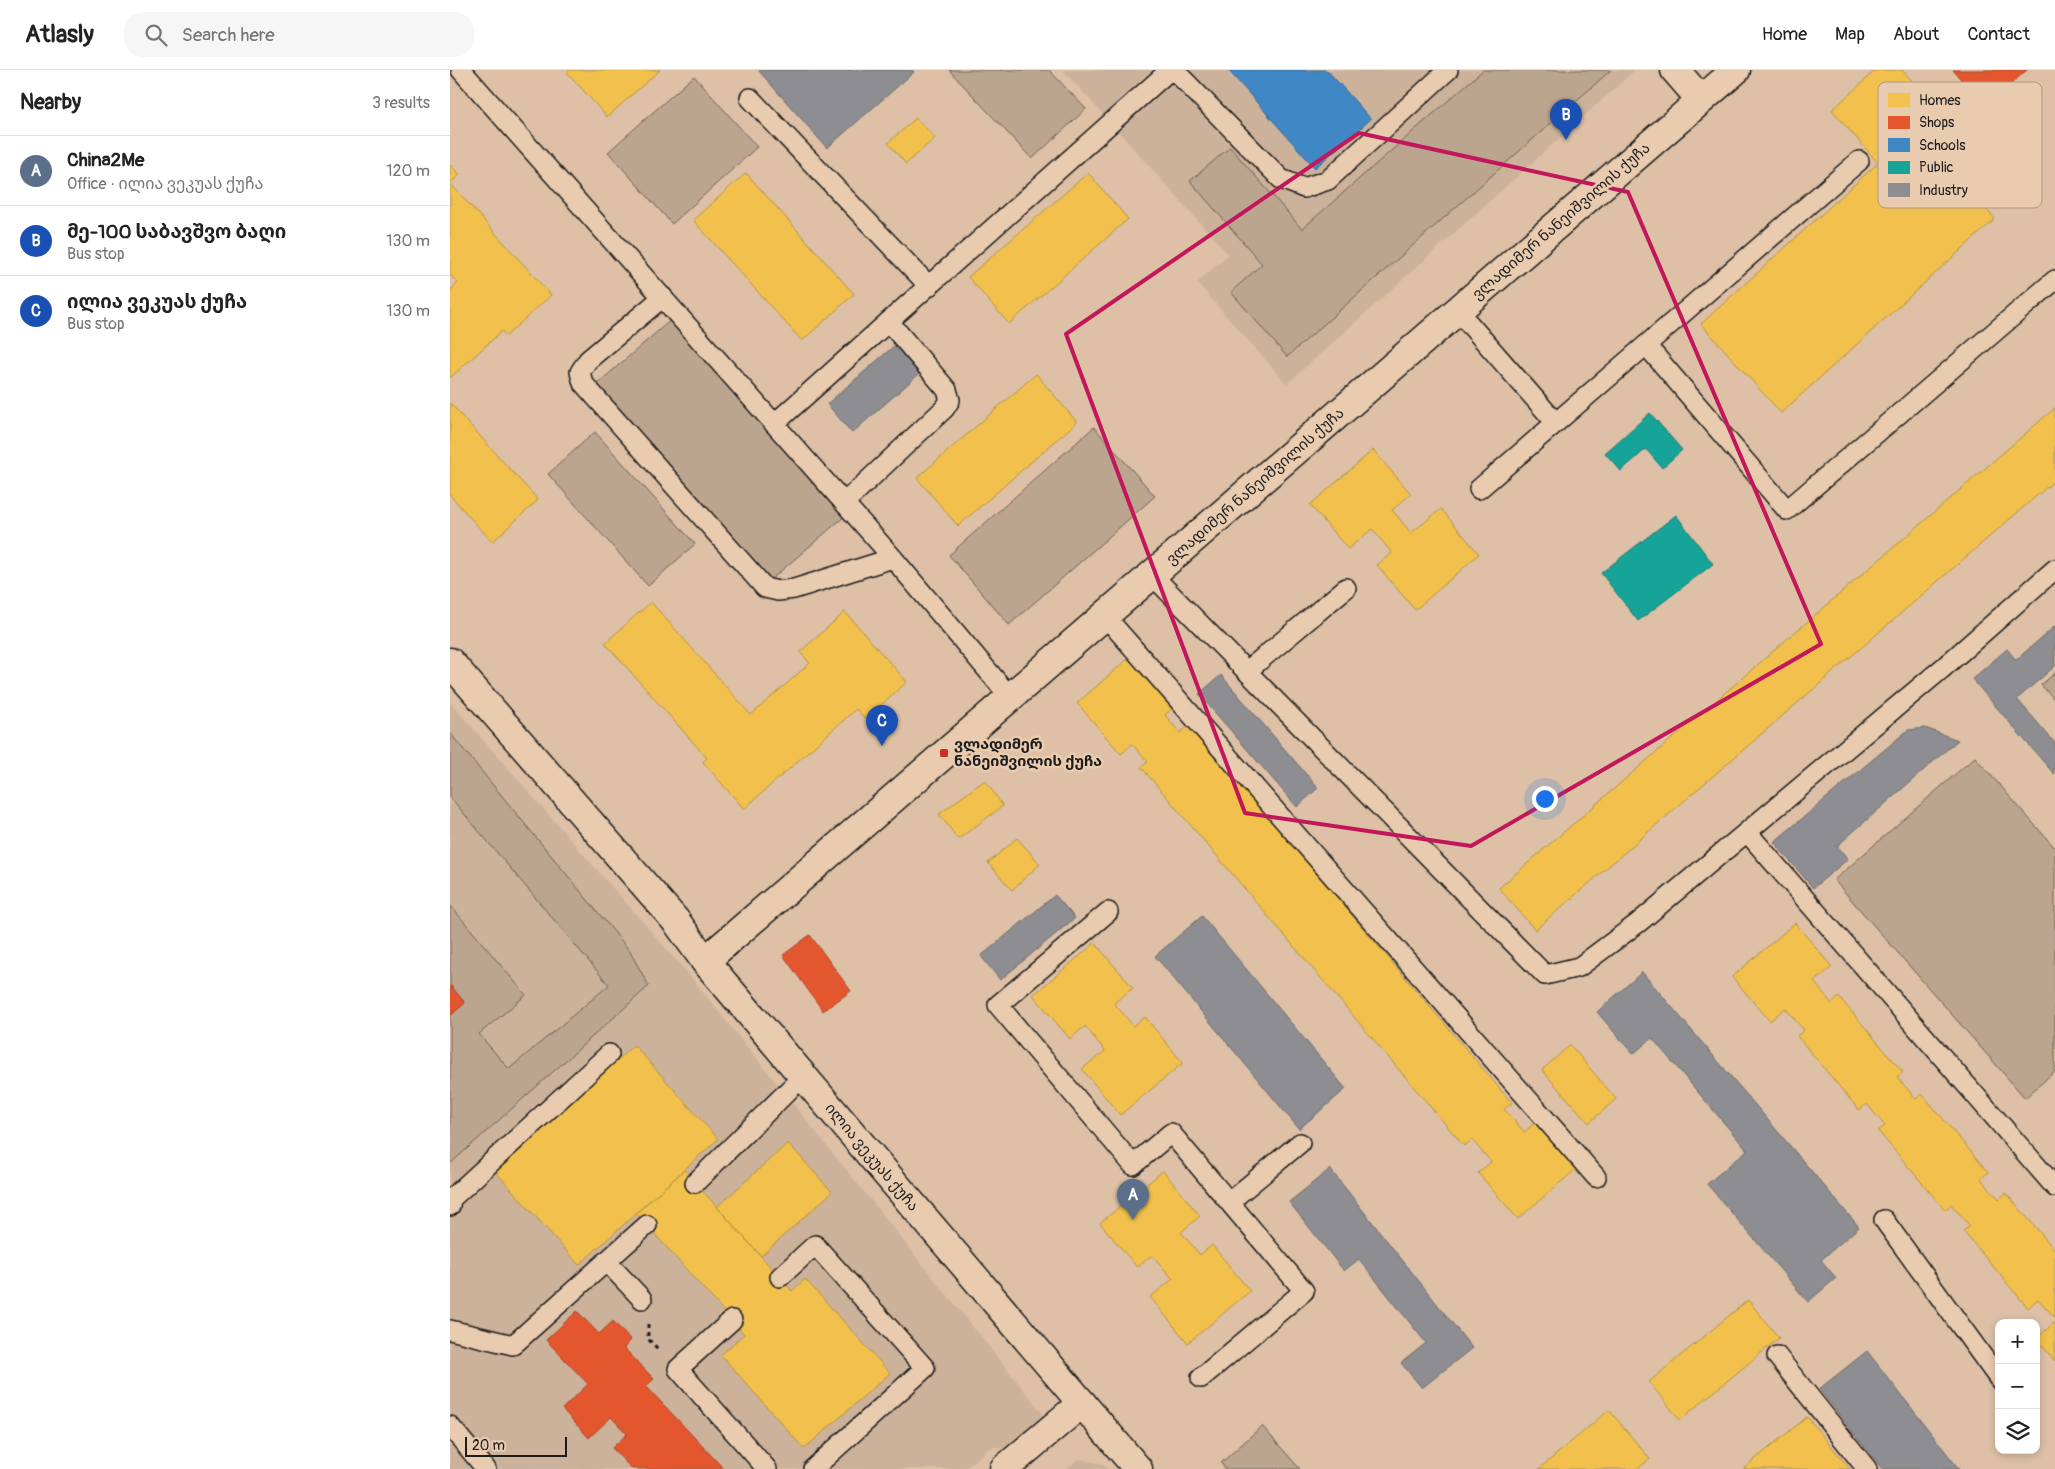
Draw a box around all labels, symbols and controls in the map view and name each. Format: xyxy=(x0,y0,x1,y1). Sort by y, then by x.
search box xyxy=(124,12,474,57)
text: Atlasly xyxy=(25,20,94,49)
icon: search xyxy=(142,21,170,49)
text: Search here xyxy=(182,23,275,47)
text: Home xyxy=(1762,23,1807,46)
text: Map xyxy=(1835,23,1865,46)
text: About xyxy=(1893,23,1939,46)
text: Contact xyxy=(1967,23,2030,46)
legend xyxy=(1878,82,2042,208)
text: Nearby xyxy=(20,89,81,116)
text: Homes xyxy=(1919,92,1961,109)
text: 3 results xyxy=(372,93,430,113)
pin: B xyxy=(1550,99,1582,140)
text: Shops xyxy=(1919,114,1955,131)
text: Schools xyxy=(1919,137,1966,154)
street label: ვლადიმერ ნანეიშვილის ქუჩა xyxy=(1468,139,1654,304)
text: China2Me xyxy=(67,148,144,172)
text: Public xyxy=(1919,159,1954,176)
text: A xyxy=(31,161,41,181)
text: 120 m xyxy=(386,161,430,181)
text: Office · ილია ვეკუას ქუჩა xyxy=(67,174,263,194)
text: Industry xyxy=(1919,182,1968,199)
text: მე-100 საბავშვო ბაღი xyxy=(67,220,286,244)
text: B xyxy=(31,231,41,251)
text: 130 m xyxy=(386,231,430,251)
text: Bus stop xyxy=(67,244,125,264)
text: ილია ვეკუას ქუჩა xyxy=(67,290,247,314)
text: C xyxy=(31,301,41,321)
text: 130 m xyxy=(386,301,430,321)
text: Bus stop xyxy=(67,314,125,334)
street label: ვლადიმერ ნანეიშვილის ქუჩა xyxy=(1162,404,1348,569)
pin: C xyxy=(866,705,898,746)
place label: ვლადიმერ ნანეიშვილის ქუჩა xyxy=(954,735,1102,771)
marker: ვლადიმერ ნანეიშვილის ქუჩა xyxy=(938,747,950,759)
your location xyxy=(1532,786,1558,812)
street label: ილია ვეკუას ქუჩა xyxy=(821,1099,922,1215)
pin: A xyxy=(1117,1179,1149,1220)
map controls xyxy=(1995,1319,2040,1454)
button: + xyxy=(1995,1319,2040,1364)
button: − xyxy=(1995,1364,2040,1409)
button: layers xyxy=(1995,1409,2040,1454)
scale bar xyxy=(465,1434,568,1457)
text: 20 m xyxy=(472,1437,505,1454)

